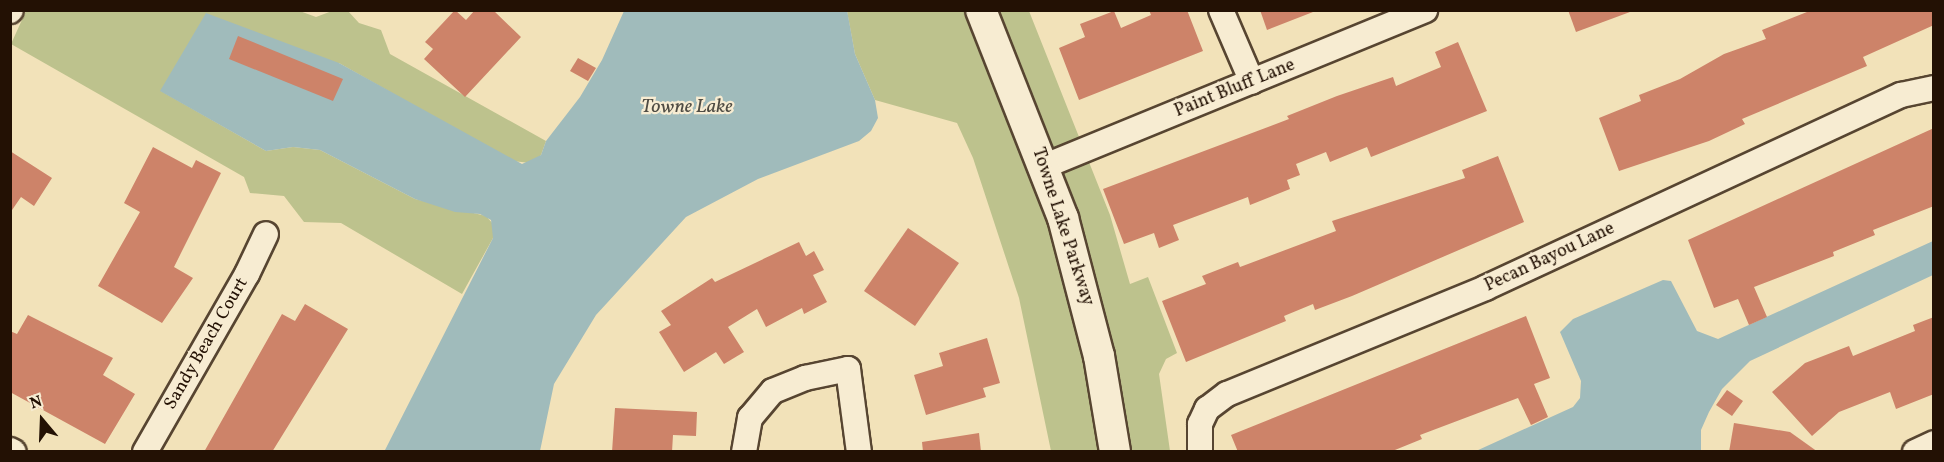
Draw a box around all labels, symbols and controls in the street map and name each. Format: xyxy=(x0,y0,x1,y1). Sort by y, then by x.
street label: Paint Bluff Lane xyxy=(1172,55,1298,123)
water label: Towne Lake xyxy=(641,95,733,119)
street label: Towne Lake Parkway xyxy=(1026,145,1098,309)
street label: Pecan Bayou Lane xyxy=(1482,218,1618,298)
street label: Sandy Beach Court xyxy=(160,274,254,414)
north arrow xyxy=(12,390,72,450)
text: N xyxy=(27,391,45,415)

